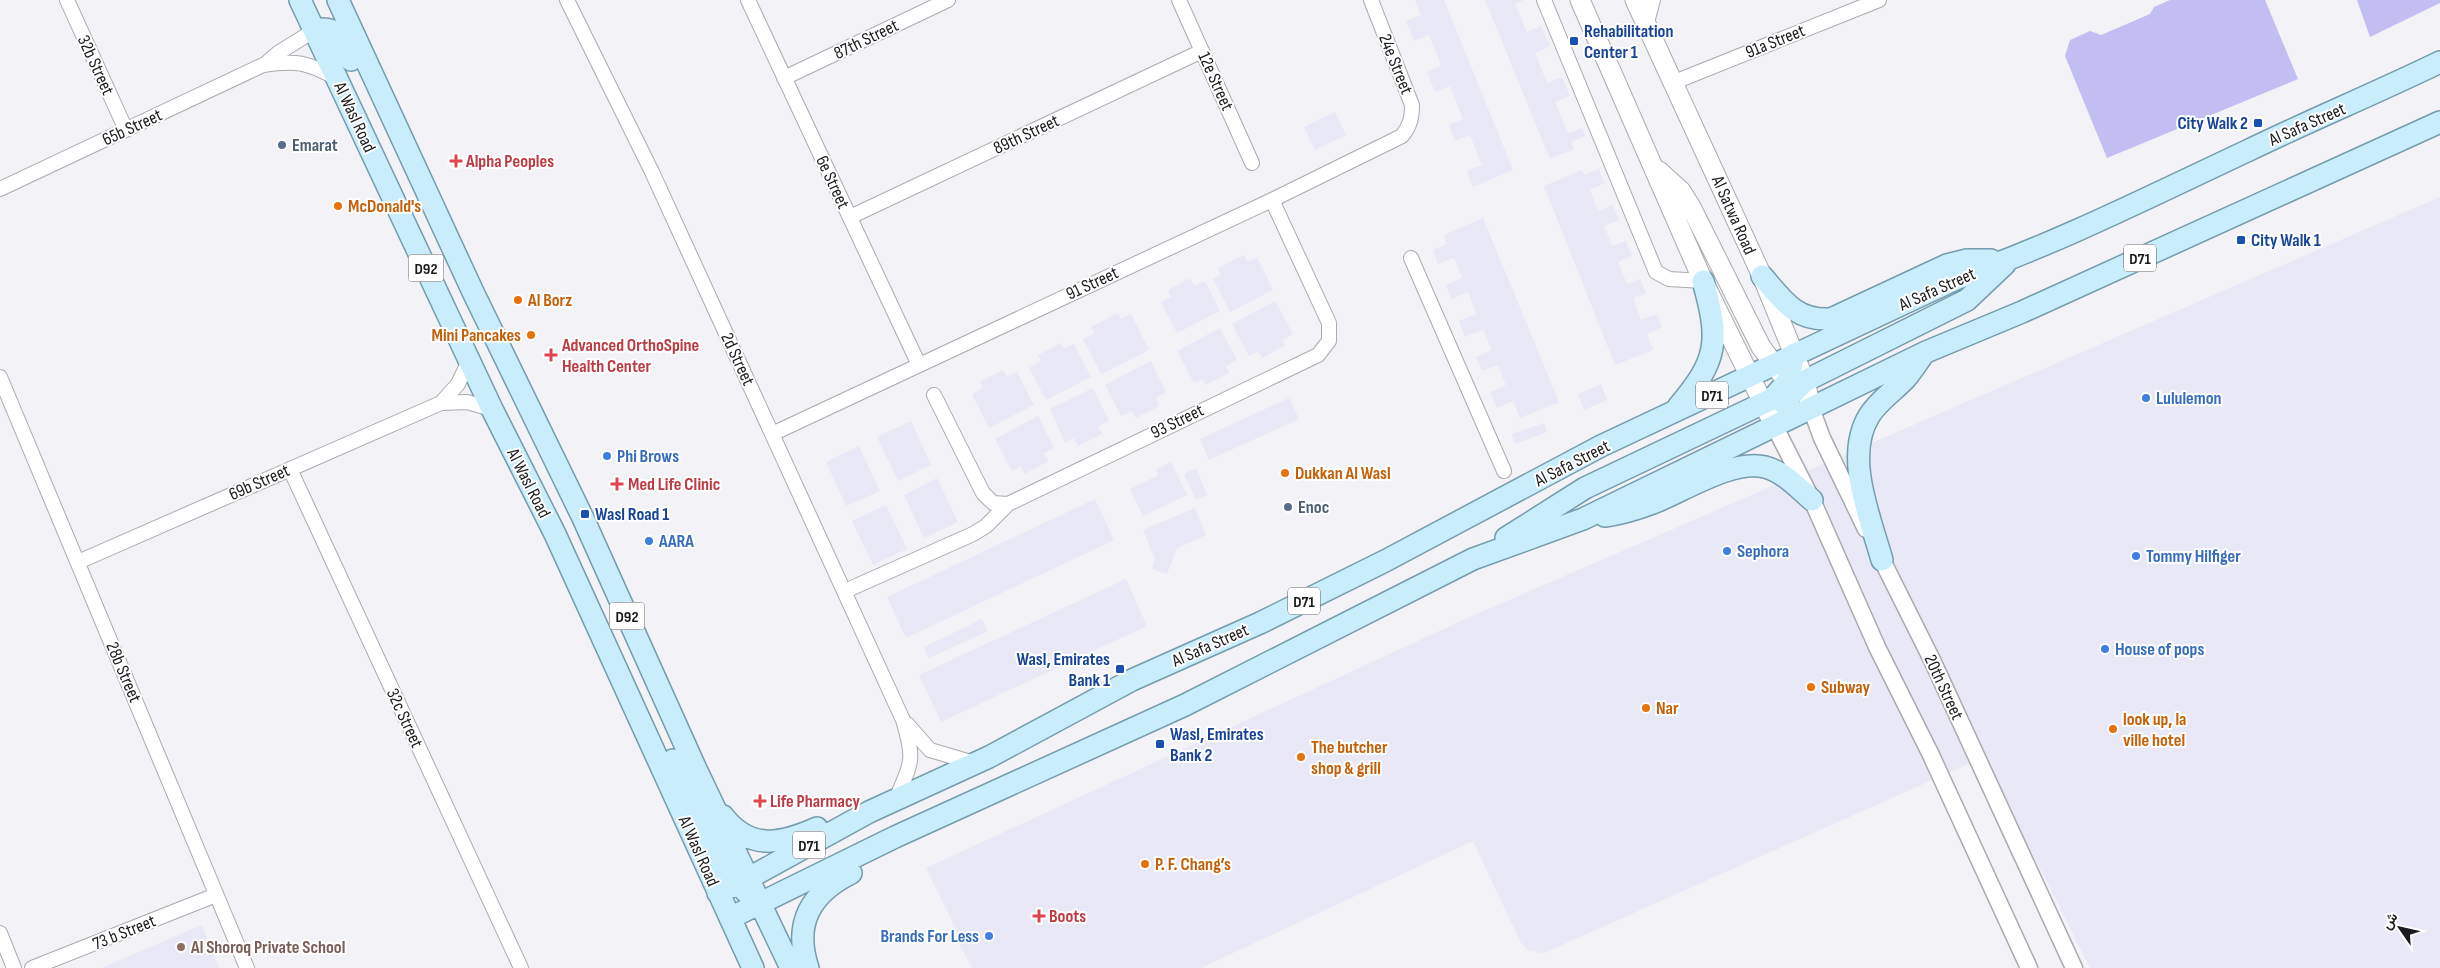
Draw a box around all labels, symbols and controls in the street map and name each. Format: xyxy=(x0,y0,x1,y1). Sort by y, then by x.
street label: 87th Street xyxy=(831,15,902,64)
street label: 91a Street xyxy=(1742,20,1808,63)
place label: Rehabilitation Center 1 xyxy=(1584,21,1673,63)
street label: 24e Street xyxy=(1374,31,1417,98)
street label: 32b Street xyxy=(73,32,119,99)
marker: Rehabilitation Center 1 xyxy=(1568,35,1580,47)
street label: 12e Street xyxy=(1193,49,1238,114)
street label: Al Wasl Road xyxy=(329,78,380,156)
street label: Al Safa Street xyxy=(2265,98,2349,151)
street label: 65b Street xyxy=(99,104,166,150)
street label: 89th Street xyxy=(990,110,1063,159)
place label: City Walk 2 xyxy=(2177,113,2248,134)
marker: City Walk 2 xyxy=(2252,117,2264,129)
place label: Emarat xyxy=(292,135,338,156)
marker: Emarat xyxy=(276,139,288,151)
place label: Alpha Peoples xyxy=(465,151,554,172)
street label: 6e Street xyxy=(811,152,854,212)
marker: Alpha Peoples xyxy=(450,155,462,167)
street label: Al Satwa Road xyxy=(1706,172,1760,258)
place label: McDonald's xyxy=(348,196,421,217)
marker: McDonald's xyxy=(332,200,344,212)
place label: City Walk 1 xyxy=(2251,230,2321,251)
marker: City Walk 1 xyxy=(2235,234,2247,246)
road number: D71 xyxy=(2124,244,2156,272)
road number: D92 xyxy=(408,254,444,282)
street label: 91 Street xyxy=(1063,262,1122,305)
street label: Al Safa Street xyxy=(1895,263,1979,316)
place label: Al Borz xyxy=(527,290,572,311)
marker: Al Borz xyxy=(512,294,524,306)
place label: Mini Pancakes xyxy=(432,325,521,346)
marker: Mini Pancakes xyxy=(525,329,537,341)
street label: 2d Street xyxy=(716,330,759,389)
place label: Advanced OrthoSpine Health Center xyxy=(561,335,699,377)
marker: Advanced OrthoSpine Health Center xyxy=(544,348,558,362)
road number: D71 xyxy=(1696,382,1728,408)
place label: Lululemon xyxy=(2156,388,2222,409)
marker: Lululemon xyxy=(2140,392,2152,404)
street label: 93 Street xyxy=(1147,399,1208,443)
street label: Al Safa Street xyxy=(1530,435,1614,492)
street label: Al Wasl Road xyxy=(502,444,555,521)
place label: Phi Brows xyxy=(617,446,679,467)
marker: Phi Brows xyxy=(601,450,613,462)
street label: 69b Street xyxy=(226,460,293,505)
place label: Dukkan Al Wasl xyxy=(1295,463,1391,484)
marker: Dukkan Al Wasl xyxy=(1279,467,1291,479)
place label: Med Life Clinic xyxy=(628,474,720,495)
marker: Med Life Clinic xyxy=(610,477,624,491)
place label: Enoc xyxy=(1298,497,1329,518)
marker: Enoc xyxy=(1282,501,1294,513)
place label: Wasl Road 1 xyxy=(595,504,669,525)
marker: Wasl Road 1 xyxy=(579,508,591,520)
place label: AARA xyxy=(658,531,694,552)
marker: AARA xyxy=(643,535,655,547)
place label: Sephora xyxy=(1737,541,1789,562)
marker: Sephora xyxy=(1721,545,1733,557)
place label: Tommy Hilfiger xyxy=(2146,546,2241,567)
marker: Tommy Hilfiger xyxy=(2130,550,2142,562)
road number: D71 xyxy=(1288,588,1320,614)
road number: D92 xyxy=(610,602,644,630)
street label: Al Safa Street xyxy=(1168,619,1252,672)
street label: 28b Street xyxy=(101,639,146,706)
place label: House of pops xyxy=(2115,639,2204,660)
marker: House of pops xyxy=(2099,643,2111,655)
place label: Wasl, Emirates Bank 1 xyxy=(1016,649,1110,691)
street label: 20th Street xyxy=(1919,651,1968,724)
marker: Wasl, Emirates Bank 1 xyxy=(1114,663,1126,675)
place label: Subway xyxy=(1821,677,1871,698)
marker: Subway xyxy=(1805,681,1817,693)
street label: 32c Street xyxy=(382,685,428,752)
place label: Nar xyxy=(1656,698,1679,719)
marker: Nar xyxy=(1640,702,1652,714)
place label: look up, la ville hotel xyxy=(2123,709,2186,751)
marker: look up, la ville hotel xyxy=(2107,723,2119,735)
place label: Wasl, Emirates Bank 2 xyxy=(1170,724,1264,766)
place label: The butcher shop & grill xyxy=(1311,737,1388,779)
marker: Wasl, Emirates Bank 2 xyxy=(1154,738,1166,750)
marker: The butcher shop & grill xyxy=(1295,751,1307,763)
place label: Life Pharmacy xyxy=(770,791,860,812)
marker: Life Pharmacy xyxy=(754,795,766,807)
street label: Al Wasl Road xyxy=(673,812,723,890)
road number: D71 xyxy=(793,832,825,858)
place label: P. F. Chang’s xyxy=(1155,854,1231,875)
marker: P. F. Chang’s xyxy=(1139,858,1151,870)
north arrow xyxy=(2375,903,2425,953)
place label: Boots xyxy=(1049,906,1086,927)
text: ش xyxy=(2378,909,2401,933)
street label: 73 b Street xyxy=(90,910,159,955)
marker: Boots xyxy=(1033,910,1045,922)
place label: Brands For Less xyxy=(880,926,979,947)
marker: Brands For Less xyxy=(983,930,995,942)
place label: Al Shoroq Private School xyxy=(190,937,345,958)
marker: Al Shoroq Private School xyxy=(175,941,187,953)

